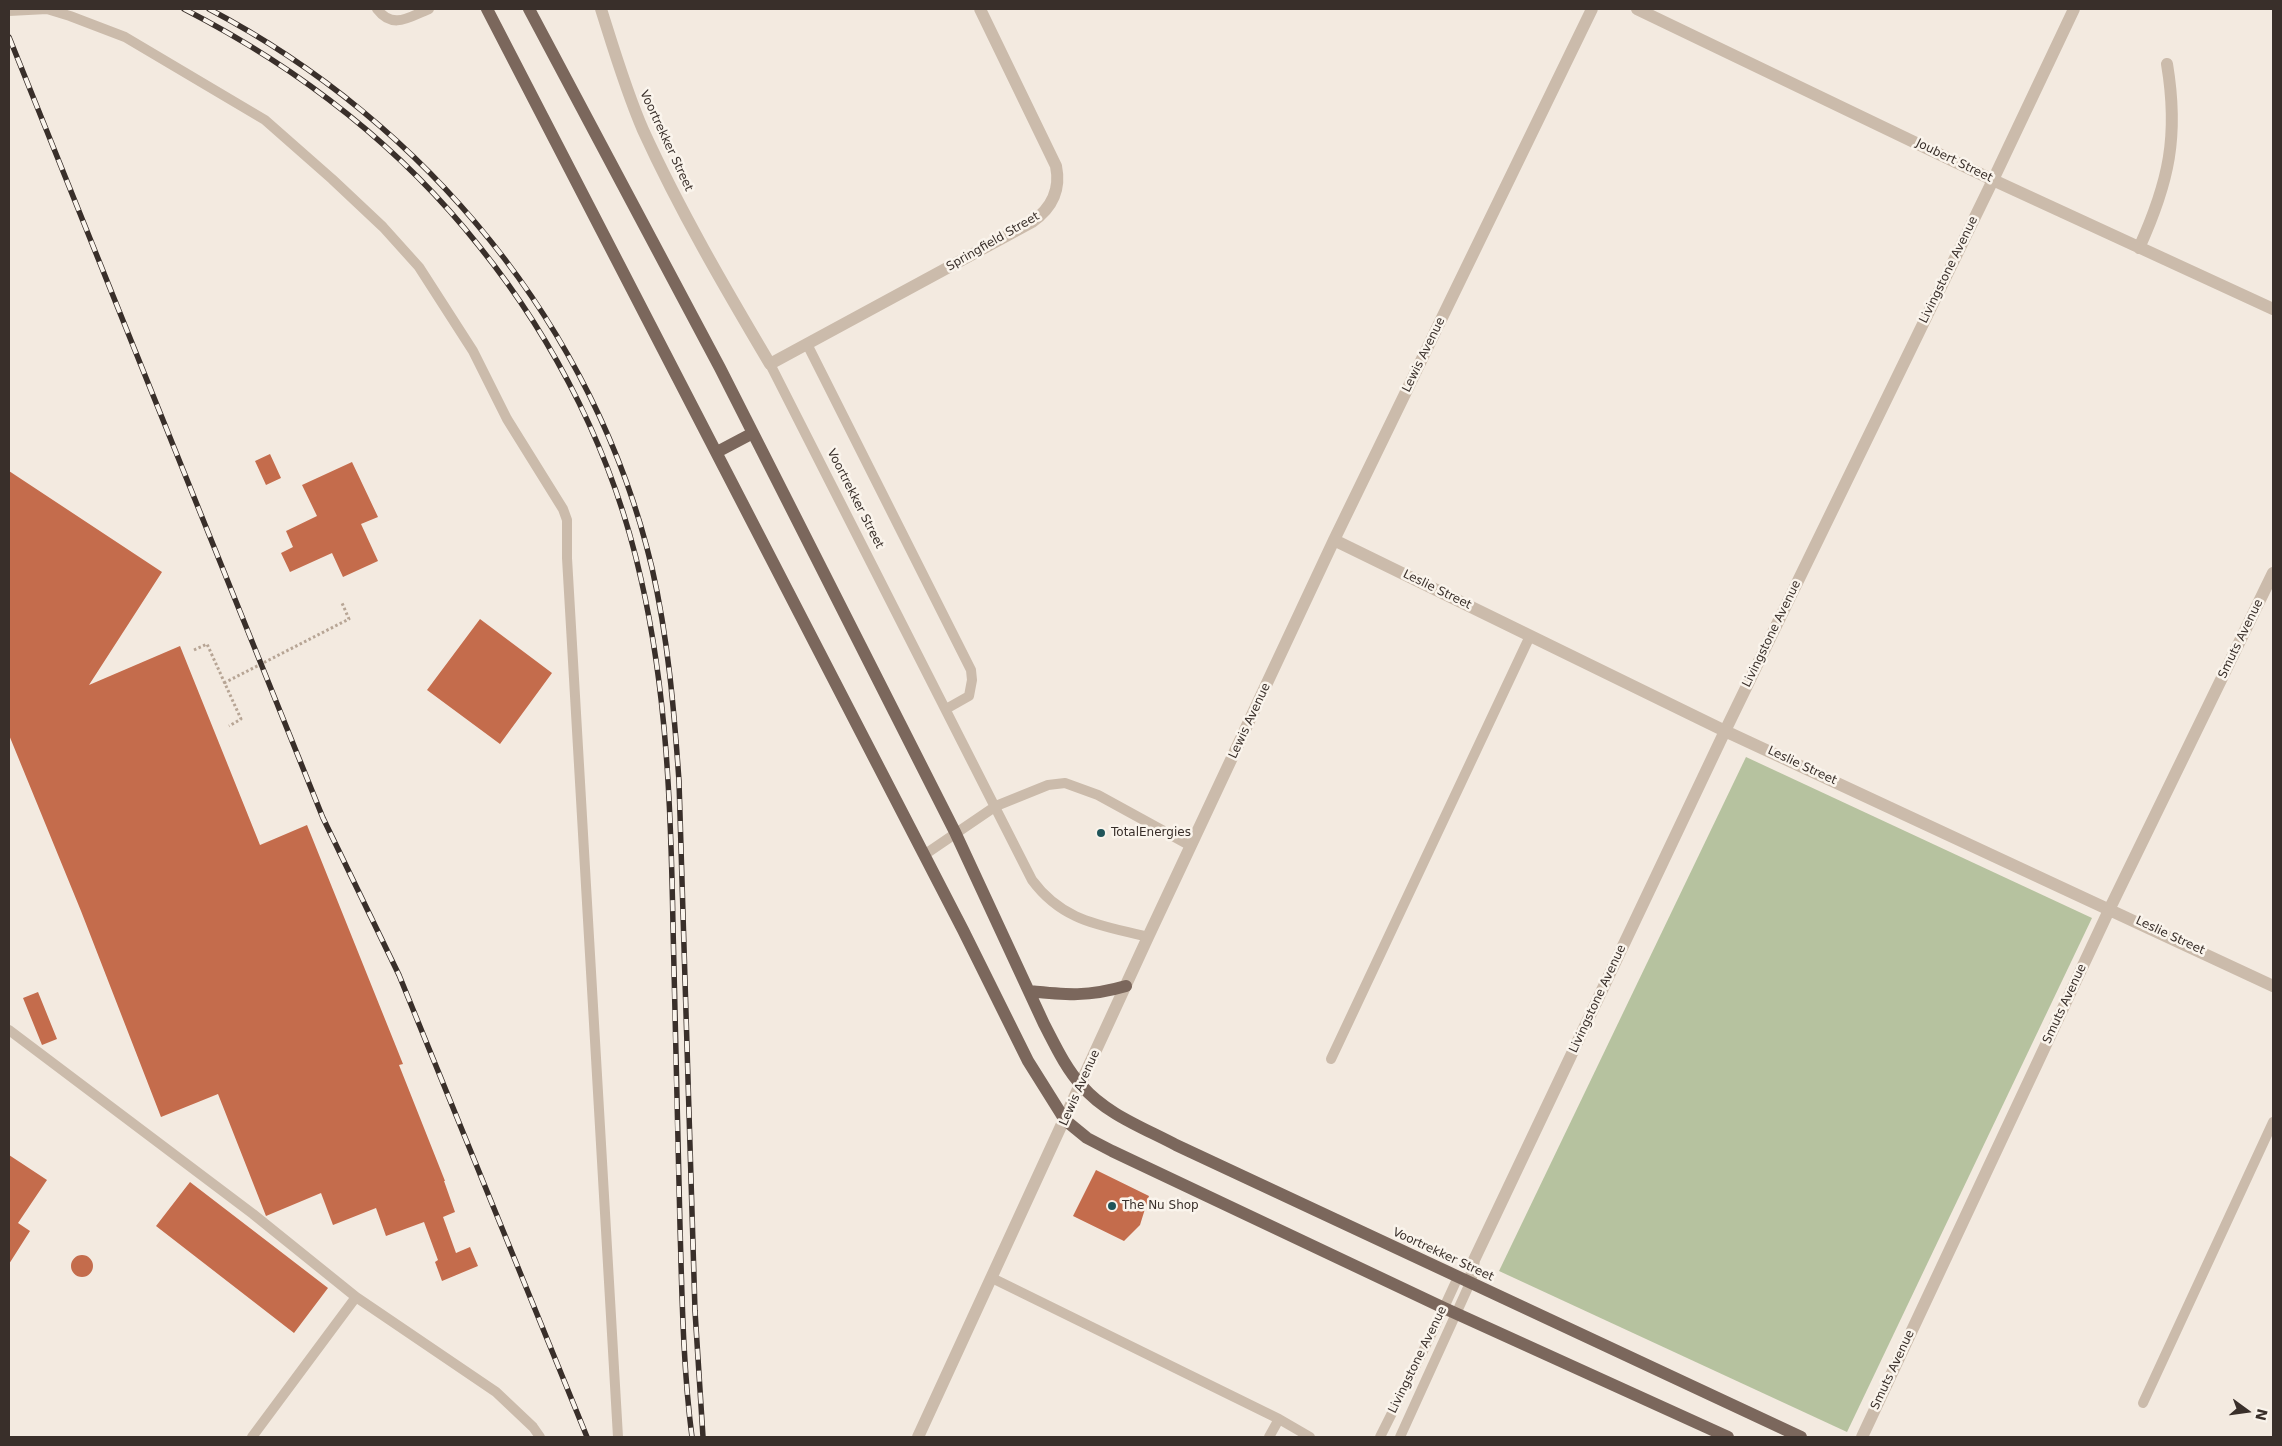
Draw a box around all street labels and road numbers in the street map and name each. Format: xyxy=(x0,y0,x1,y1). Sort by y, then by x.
street label: Voortrekker Street xyxy=(636,88,696,194)
street label: Joubert Street xyxy=(1913,136,1995,186)
street label: Springfield Street xyxy=(944,210,1042,274)
street label: Livingstone Avenue xyxy=(1917,214,1981,326)
street label: Lewis Avenue xyxy=(1400,315,1448,395)
street label: Voortrekker Street xyxy=(824,447,886,551)
street label: Leslie Street xyxy=(1400,567,1474,613)
street label: Livingstone Avenue xyxy=(1740,578,1804,690)
street label: Smuts Avenue xyxy=(2216,597,2266,681)
street label: Lewis Avenue xyxy=(1226,681,1274,761)
street label: Leslie Street xyxy=(1765,744,1839,788)
street label: Leslie Street xyxy=(2133,914,2207,958)
street label: Livingstone Avenue xyxy=(1567,943,1629,1055)
street label: Smuts Avenue xyxy=(2040,962,2090,1046)
street label: Lewis Avenue xyxy=(1057,1048,1103,1128)
street label: Voortrekker Street xyxy=(1390,1225,1496,1285)
street label: Livingstone Avenue xyxy=(1386,1304,1450,1416)
street label: Smuts Avenue xyxy=(1868,1328,1918,1412)

